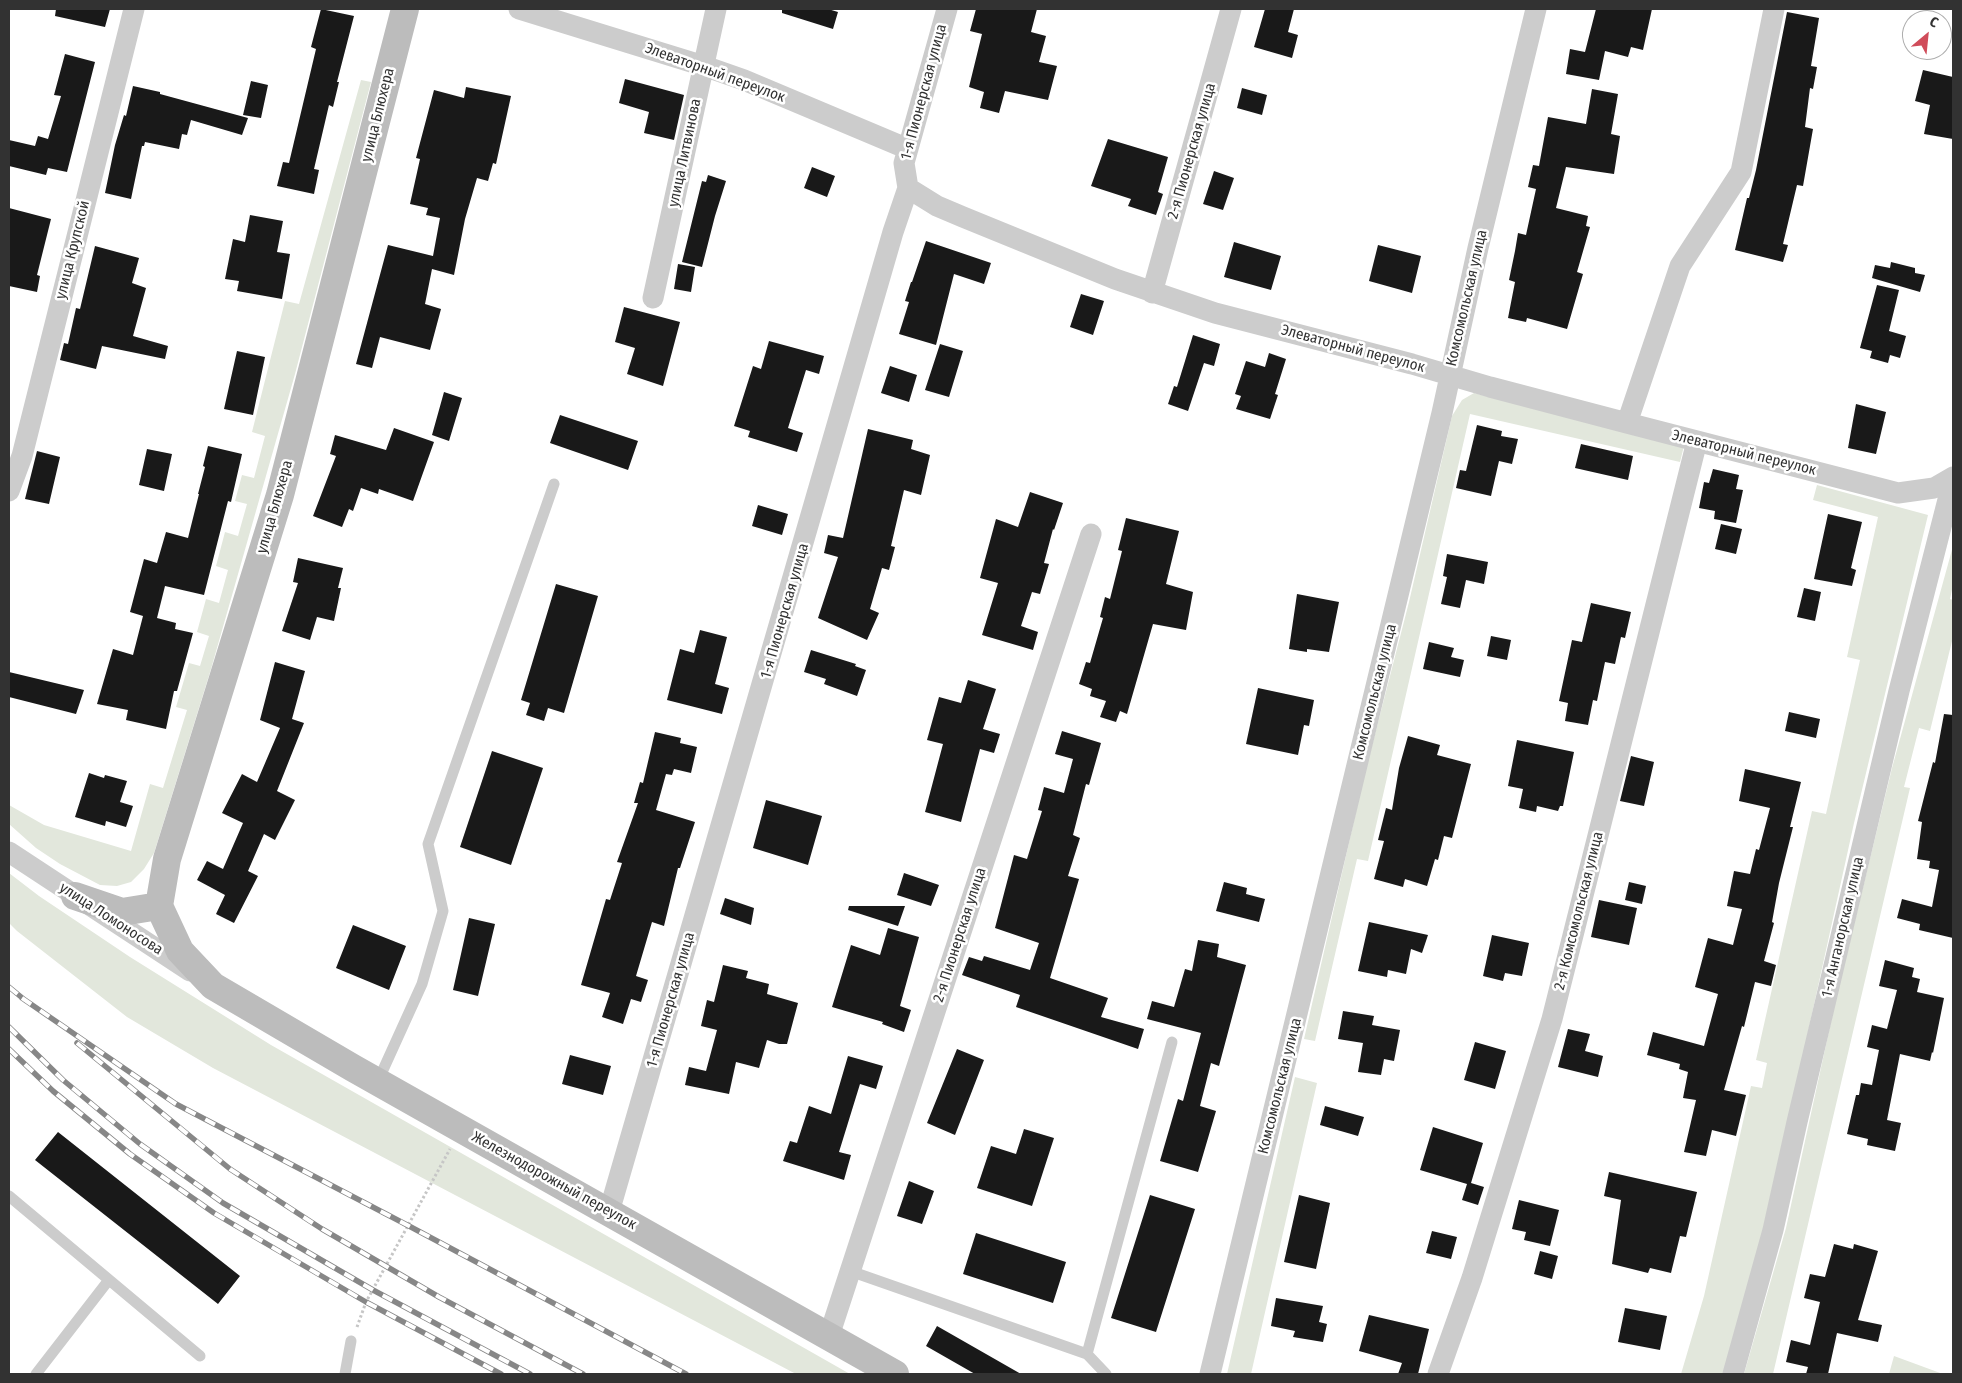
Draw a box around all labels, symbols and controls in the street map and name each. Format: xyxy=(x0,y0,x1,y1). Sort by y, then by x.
north arrow xyxy=(1902,10,1952,60)
text: С xyxy=(1927,13,1941,31)
street label: 1-я Пионерская улица xyxy=(897,22,951,162)
street label: Элеваторный переулок xyxy=(643,39,787,107)
street label: улица Блюхера xyxy=(358,66,398,164)
street label: 2-я Пионерская улица xyxy=(1164,81,1220,221)
street label: улица Литвинова xyxy=(665,97,705,209)
street label: улица Крупской xyxy=(52,199,94,301)
street label: Комсомольская улица xyxy=(1443,228,1491,368)
street label: Элеваторный переулок xyxy=(1279,321,1427,377)
street label: Элеваторный переулок xyxy=(1670,426,1818,480)
street label: улица Блюхера xyxy=(253,458,297,556)
street label: 1-я Пионерская улица xyxy=(757,541,813,681)
street label: Комсомольская улица xyxy=(1349,622,1401,762)
street label: 2-я Комсомольская улица xyxy=(1551,830,1607,992)
street label: 1-я Анганорская улица xyxy=(1818,855,1868,999)
street label: 2-я Пионерская улица xyxy=(930,865,990,1005)
street label: улица Ломоносова xyxy=(56,879,166,959)
street label: 1-я Пионерская улица xyxy=(643,930,699,1070)
street label: Комсомольская улица xyxy=(1254,1016,1306,1156)
street label: Железнодорожный переулок xyxy=(469,1128,639,1234)

